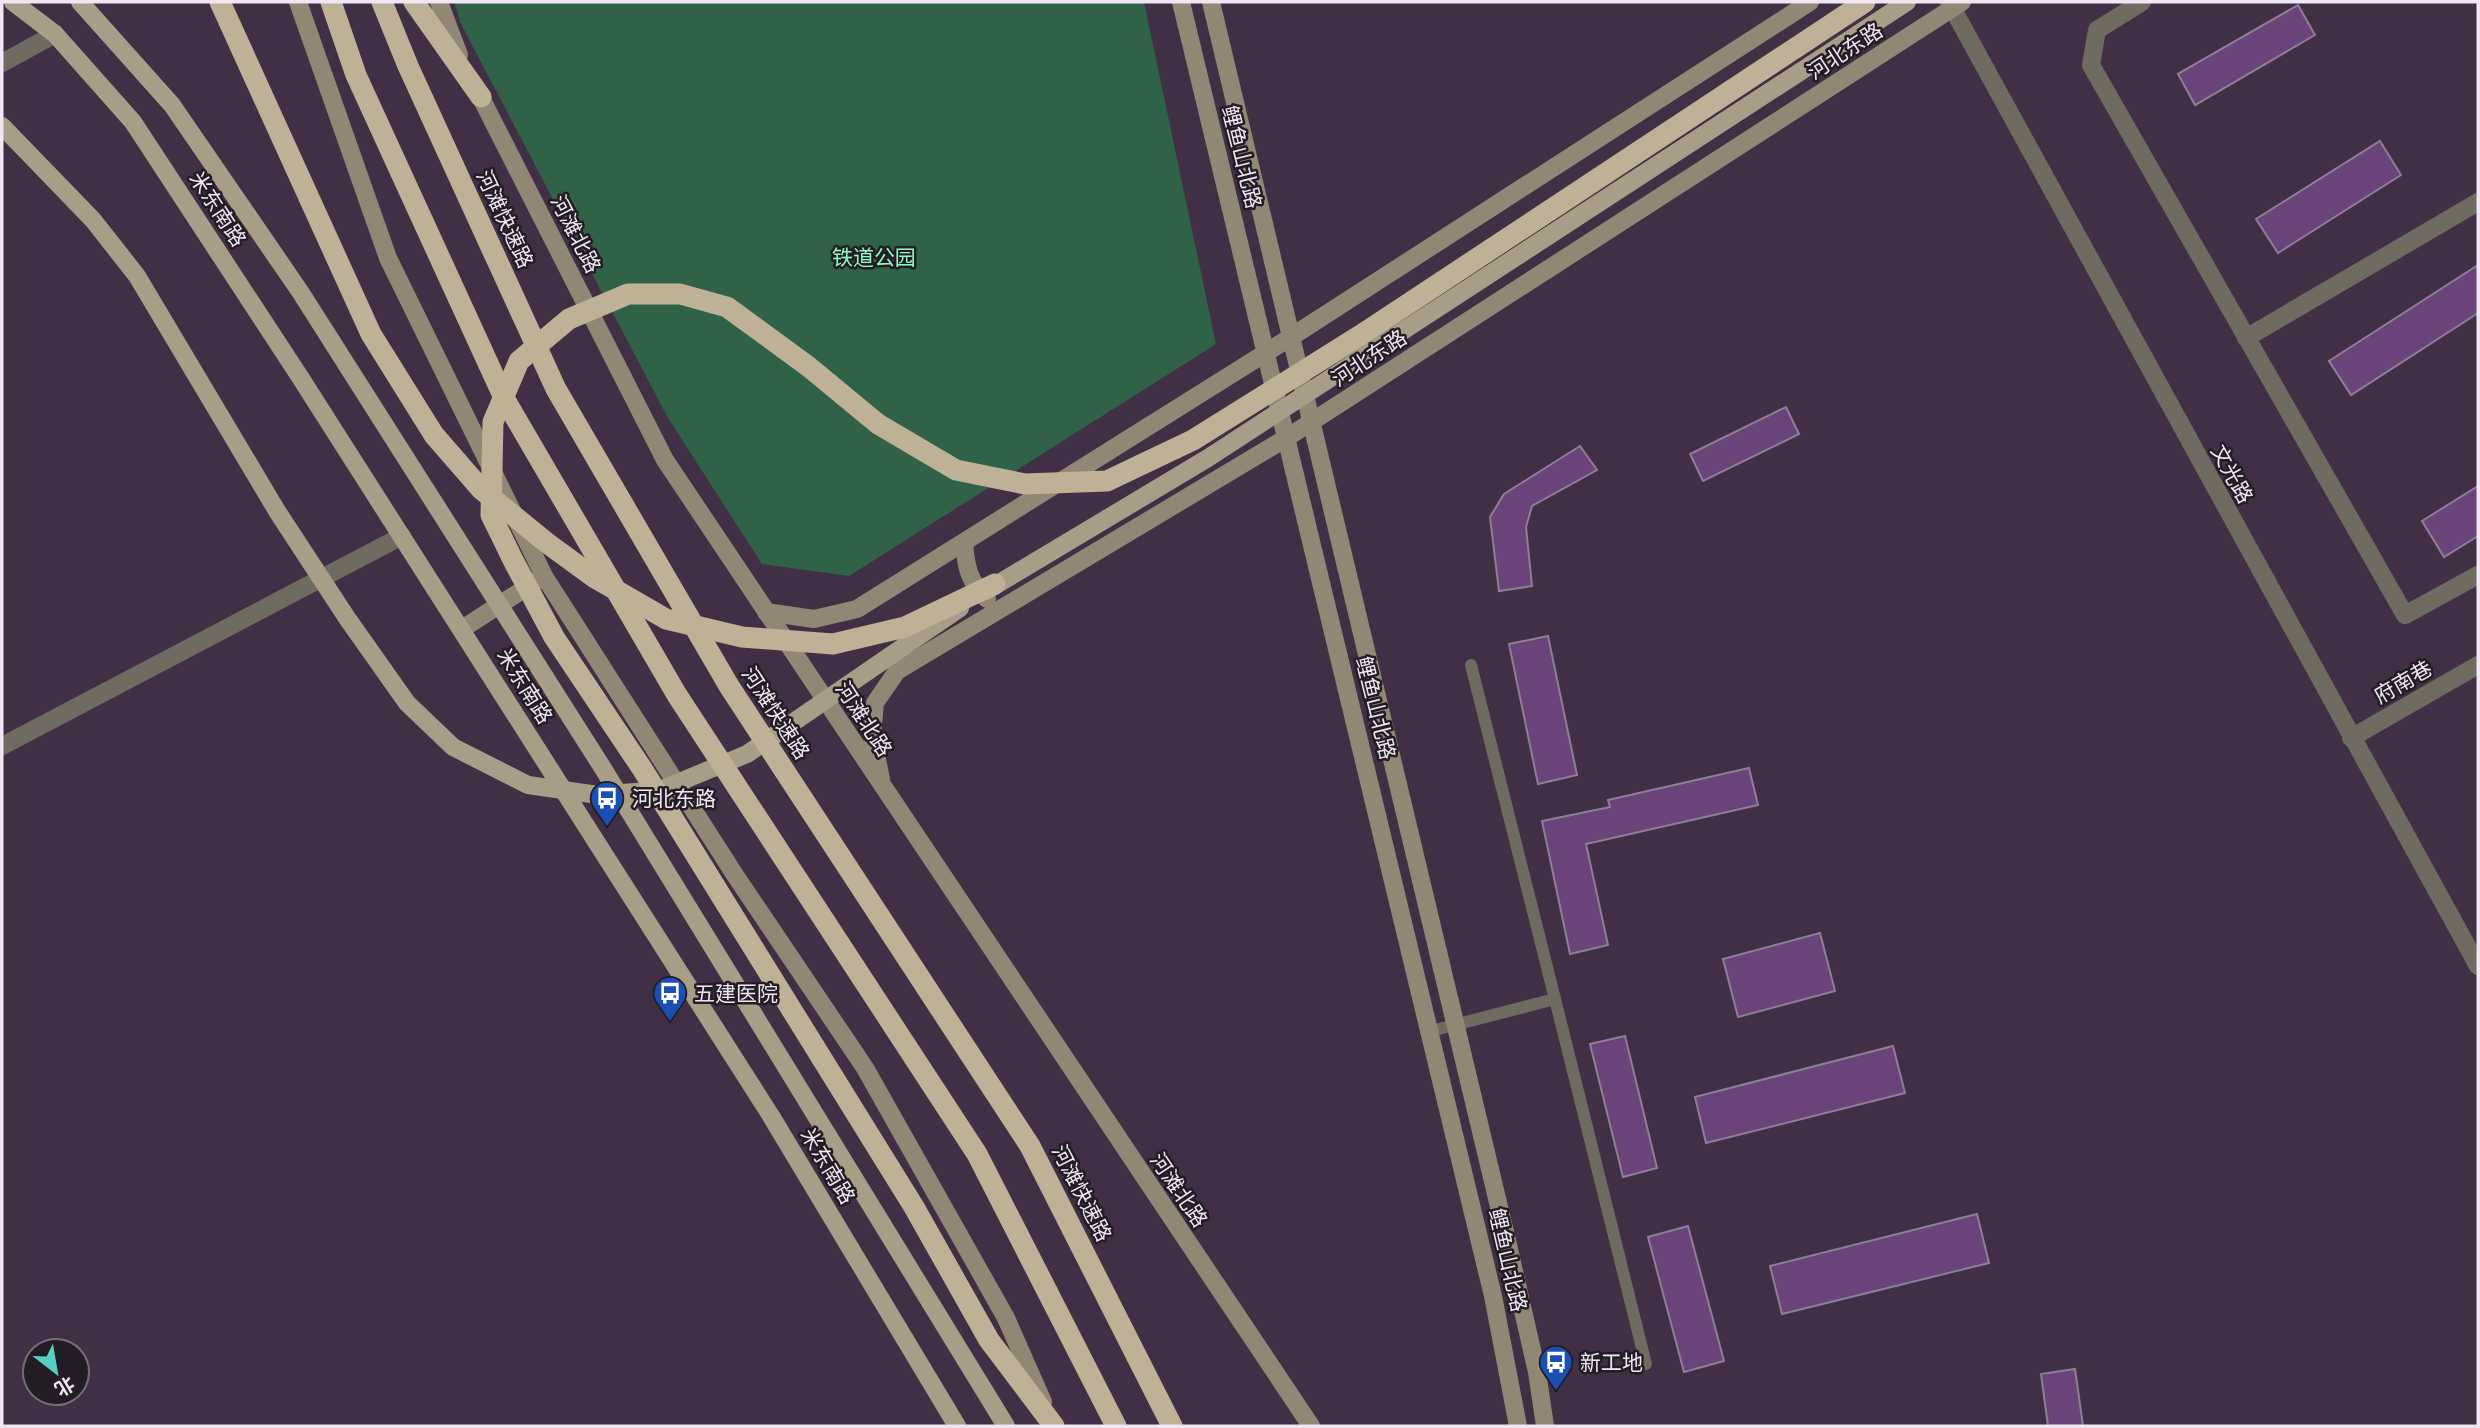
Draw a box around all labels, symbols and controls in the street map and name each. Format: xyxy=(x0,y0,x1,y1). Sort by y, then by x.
street label: 河北东路 xyxy=(1804,18,1886,84)
street label: 鲤鱼山北路 xyxy=(1218,103,1266,211)
street label: 河滩快速路 xyxy=(472,167,538,271)
street label: 米东南路 xyxy=(185,168,251,250)
street label: 河滩北路 xyxy=(547,191,605,277)
park label: 铁道公园 xyxy=(832,246,916,269)
street label: 河北东路 xyxy=(1328,325,1410,391)
street label: 文光路 xyxy=(2207,441,2257,507)
street label: 米东南路 xyxy=(493,644,557,728)
street label: 鲤鱼山北路 xyxy=(1352,654,1400,762)
street label: 府南巷 xyxy=(2370,656,2436,708)
street label: 河滩快速路 xyxy=(738,663,814,763)
street label: 河滩北路 xyxy=(831,678,897,760)
bus stop icon: 河北东路 xyxy=(588,779,626,828)
place label: 河北东路 xyxy=(632,787,716,810)
bus stop icon: 五建医院 xyxy=(651,974,689,1023)
place label: 五建医院 xyxy=(694,982,778,1005)
street label: 米东南路 xyxy=(797,1124,859,1208)
street label: 河滩快速路 xyxy=(1048,1141,1116,1245)
street label: 河滩北路 xyxy=(1146,1149,1212,1231)
street label: 鲤鱼山北路 xyxy=(1485,1206,1531,1314)
north arrow xyxy=(21,1337,91,1407)
bus stop icon: 新工地 xyxy=(1537,1343,1575,1392)
place label: 新工地 xyxy=(1580,1351,1643,1374)
text: 北 xyxy=(51,1372,78,1400)

